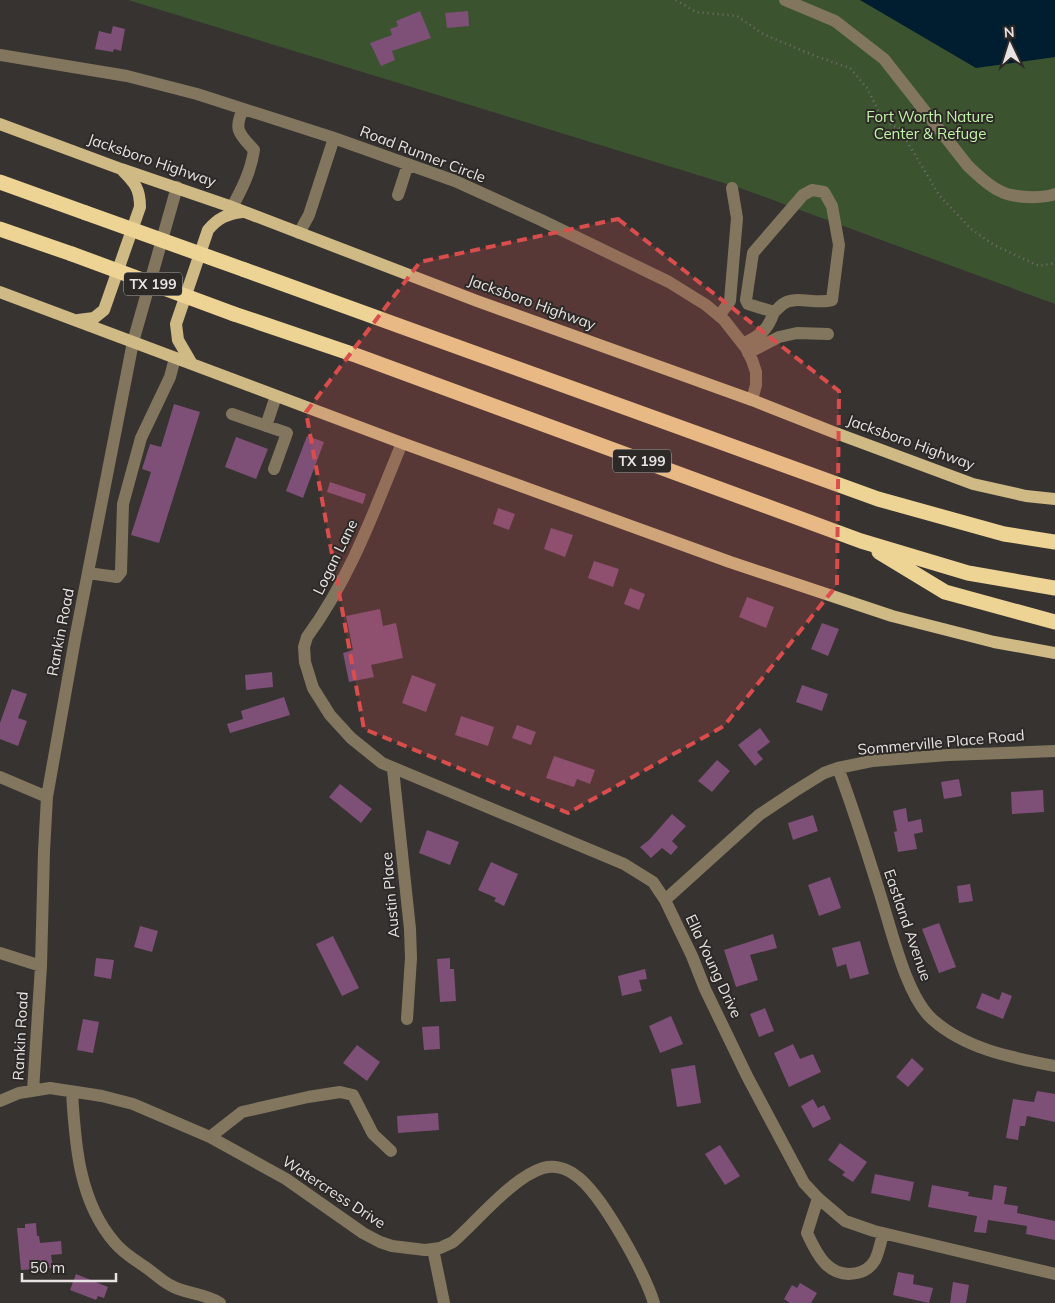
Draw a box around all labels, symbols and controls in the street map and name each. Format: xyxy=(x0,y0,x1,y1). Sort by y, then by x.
north arrow xyxy=(985,20,1035,70)
text: N xyxy=(1003,23,1015,41)
park label: Fort Worth Nature Center & Refuge xyxy=(866,107,994,143)
street label: Road Runner Circle xyxy=(357,121,489,187)
street label: Jacksboro Highway xyxy=(85,129,219,191)
street label: Jacksboro Highway xyxy=(466,270,598,334)
road number: TX 199 xyxy=(124,272,182,296)
street label: Jacksboro Highway xyxy=(845,410,977,474)
road number: TX 199 xyxy=(613,450,671,472)
street label: Logan Lane xyxy=(309,516,361,598)
street label: Rankin Road xyxy=(42,587,78,677)
street label: Sommerville Place Road xyxy=(857,725,1025,759)
street label: Austin Place xyxy=(377,851,403,939)
street label: Eastland Avenue xyxy=(880,867,936,983)
street label: Ella Young Drive xyxy=(682,911,746,1021)
street label: Rankin Road xyxy=(8,991,32,1081)
street label: Watercress Drive xyxy=(279,1151,389,1233)
scale bar xyxy=(22,1250,116,1282)
text: 50 m xyxy=(30,1258,65,1277)

